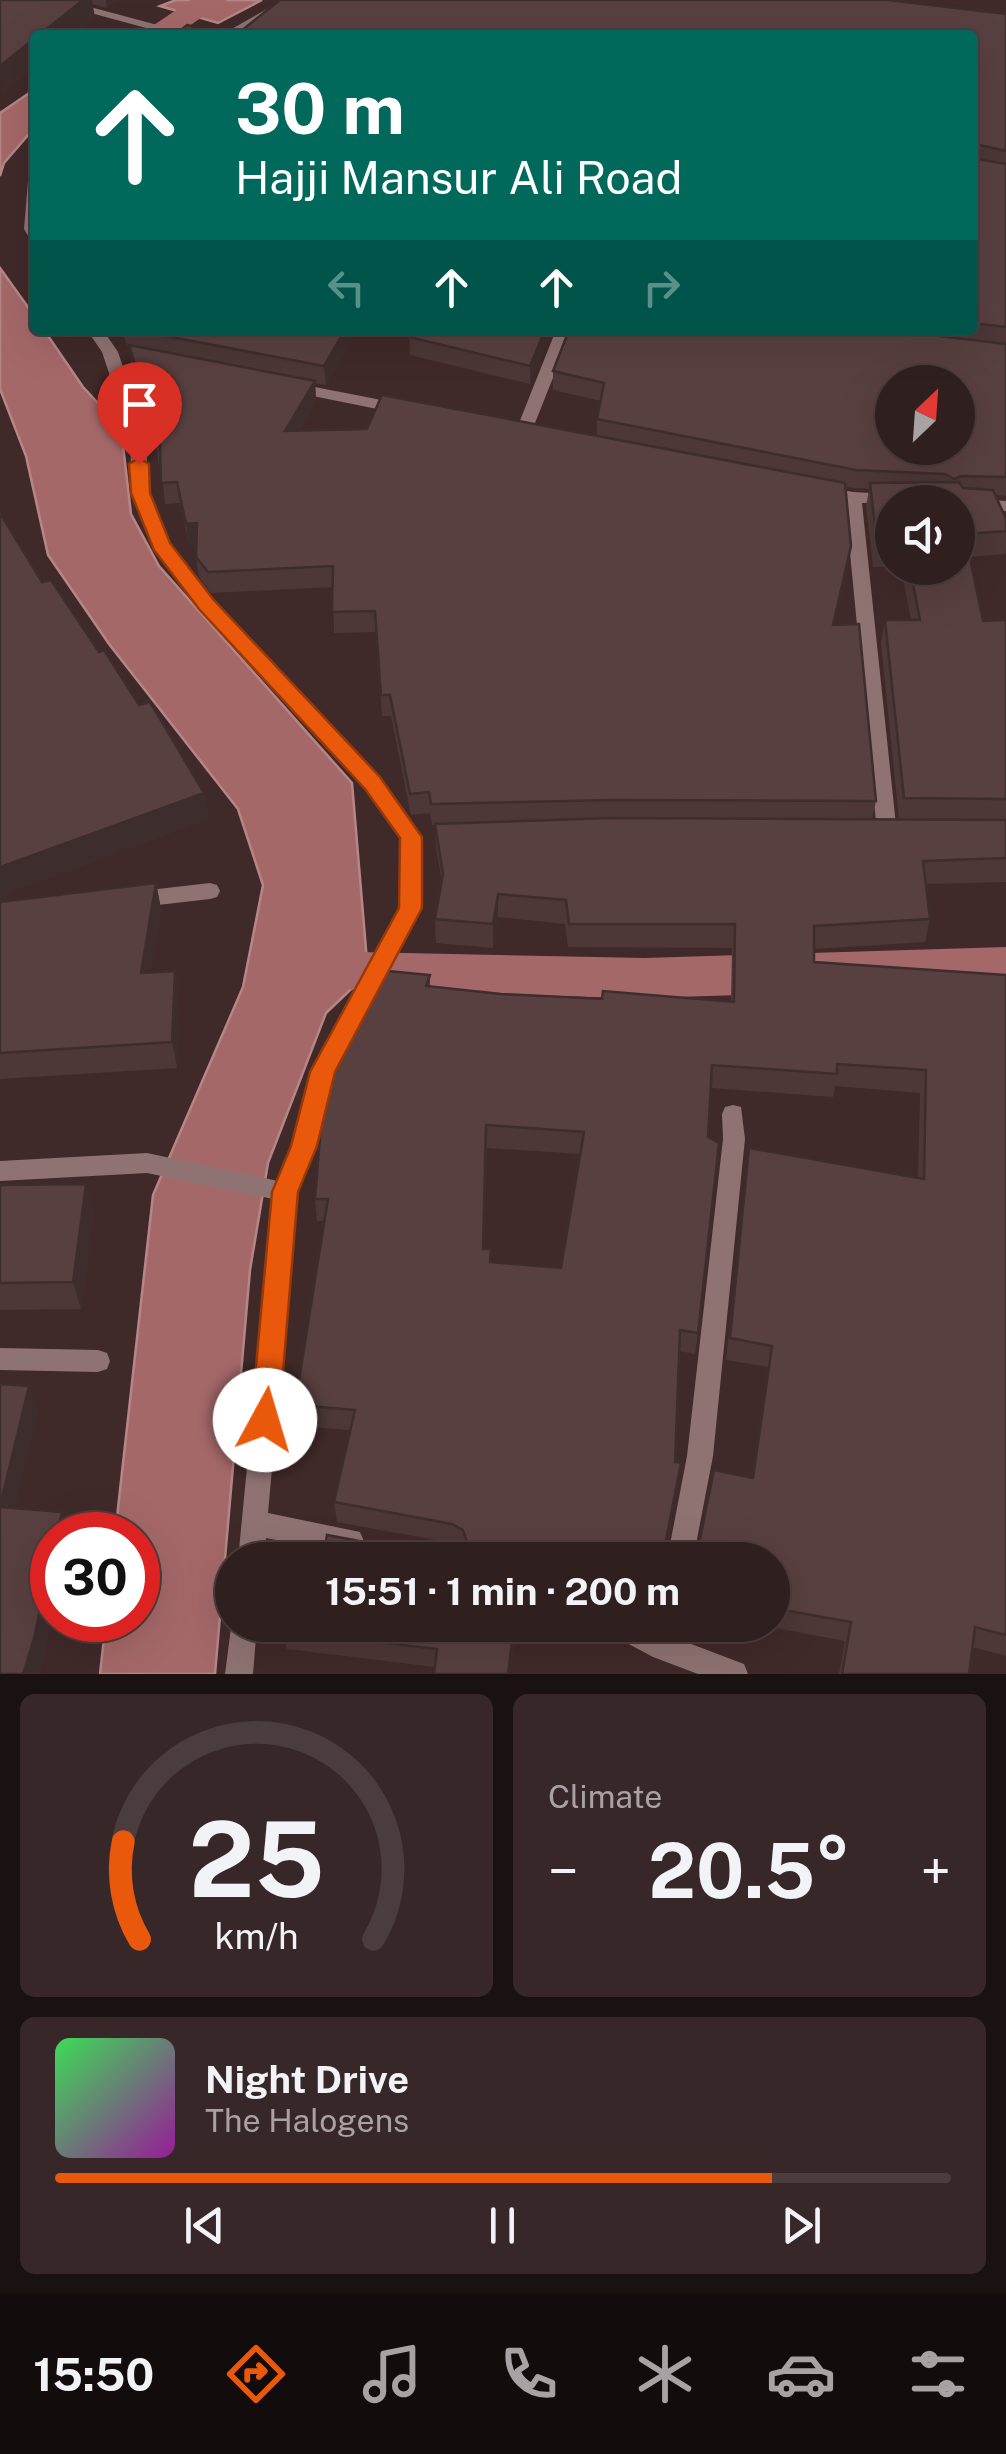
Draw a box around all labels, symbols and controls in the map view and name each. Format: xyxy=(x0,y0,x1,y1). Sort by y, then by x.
text: 30 m xyxy=(235,67,405,150)
icon: ahead xyxy=(70,70,200,200)
text: Hajji Mansur Ali Road xyxy=(235,151,682,204)
icon: left xyxy=(319,260,374,315)
icon: ahead xyxy=(424,260,479,315)
icon: ahead xyxy=(529,260,584,315)
icon: right xyxy=(634,260,689,315)
pin xyxy=(97,362,182,465)
north arrow xyxy=(875,365,975,465)
map controls xyxy=(875,365,975,585)
icon: arrive xyxy=(112,377,167,432)
button: sound xyxy=(875,485,975,585)
position arrow xyxy=(213,1368,317,1472)
speed limit sign: 30 xyxy=(30,1512,160,1642)
text: 15:51 · 1 min · 200 m xyxy=(325,1569,680,1614)
text: Climate xyxy=(548,1778,662,1815)
text: 25 xyxy=(188,1798,325,1920)
text: 20.5° xyxy=(648,1827,851,1915)
text: − xyxy=(548,1839,579,1903)
text: + xyxy=(920,1839,951,1903)
text: km/h xyxy=(214,1915,299,1957)
text: Night Drive xyxy=(205,2057,409,2102)
text: The Halogens xyxy=(205,2102,409,2139)
icon: previous xyxy=(177,2198,232,2253)
icon: pause xyxy=(475,2198,530,2253)
icon: next xyxy=(774,2198,829,2253)
icon: directions xyxy=(221,2339,291,2409)
icon: music xyxy=(357,2339,427,2409)
icon: phone xyxy=(494,2339,564,2409)
icon: climate xyxy=(630,2339,700,2409)
icon: car xyxy=(766,2339,836,2409)
icon: filters xyxy=(903,2339,973,2409)
text: 15:50 xyxy=(33,2348,154,2401)

